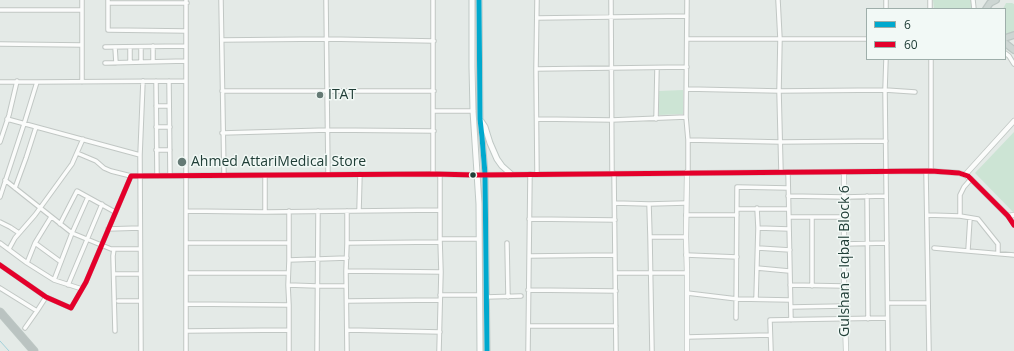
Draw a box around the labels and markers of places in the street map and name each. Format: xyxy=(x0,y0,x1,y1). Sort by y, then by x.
place label: ITAT xyxy=(328,87,356,103)
marker: ITAT xyxy=(315,90,325,100)
place label: Ahmed AttariMedical Store xyxy=(191,154,366,170)
marker: Ahmed AttariMedical Store xyxy=(176,156,188,168)
unlabelled marker xyxy=(468,170,478,180)

